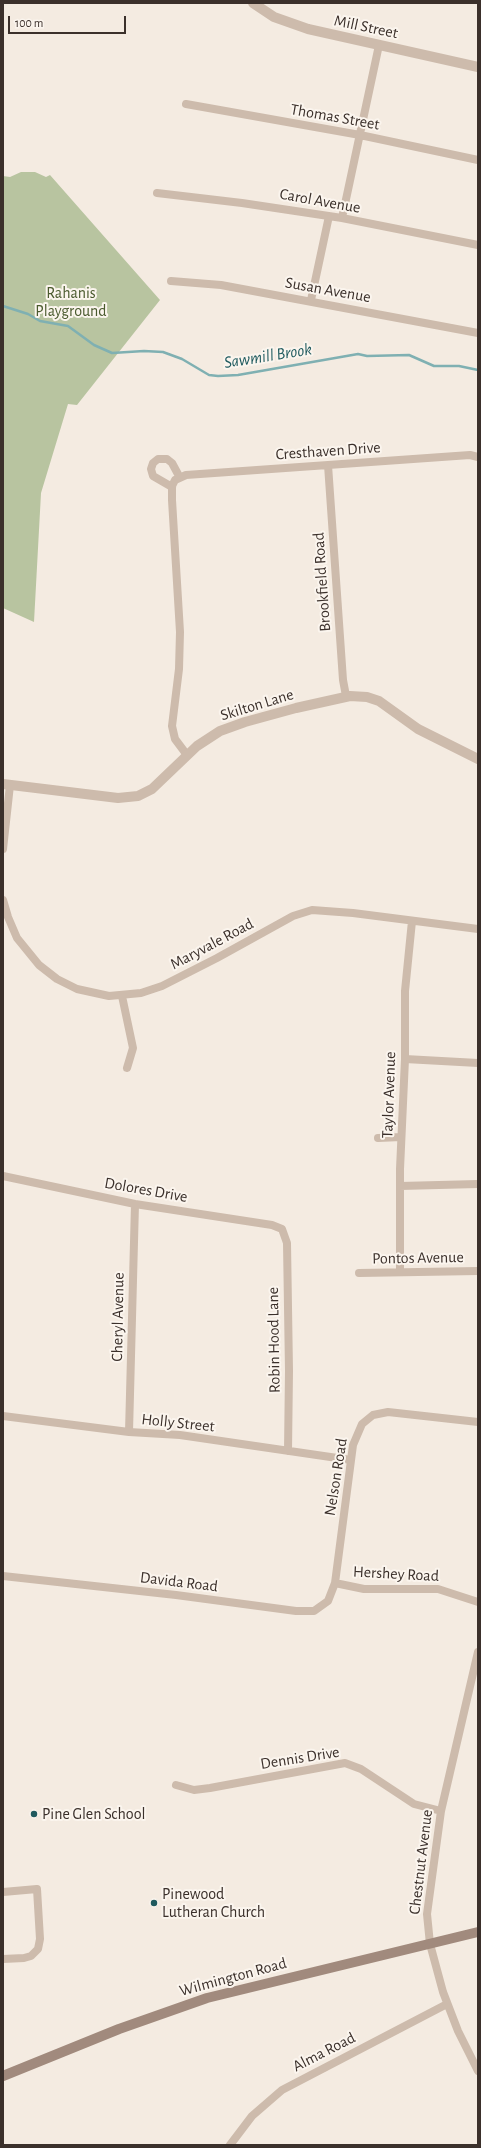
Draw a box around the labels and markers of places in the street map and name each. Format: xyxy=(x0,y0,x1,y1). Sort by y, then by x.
place label: Pine Glen School xyxy=(42,1804,146,1824)
marker: Pine Glen School xyxy=(29,1809,39,1819)
place label: Pinewood Lutheran Church xyxy=(162,1884,265,1922)
marker: Pinewood Lutheran Church xyxy=(149,1898,159,1908)

